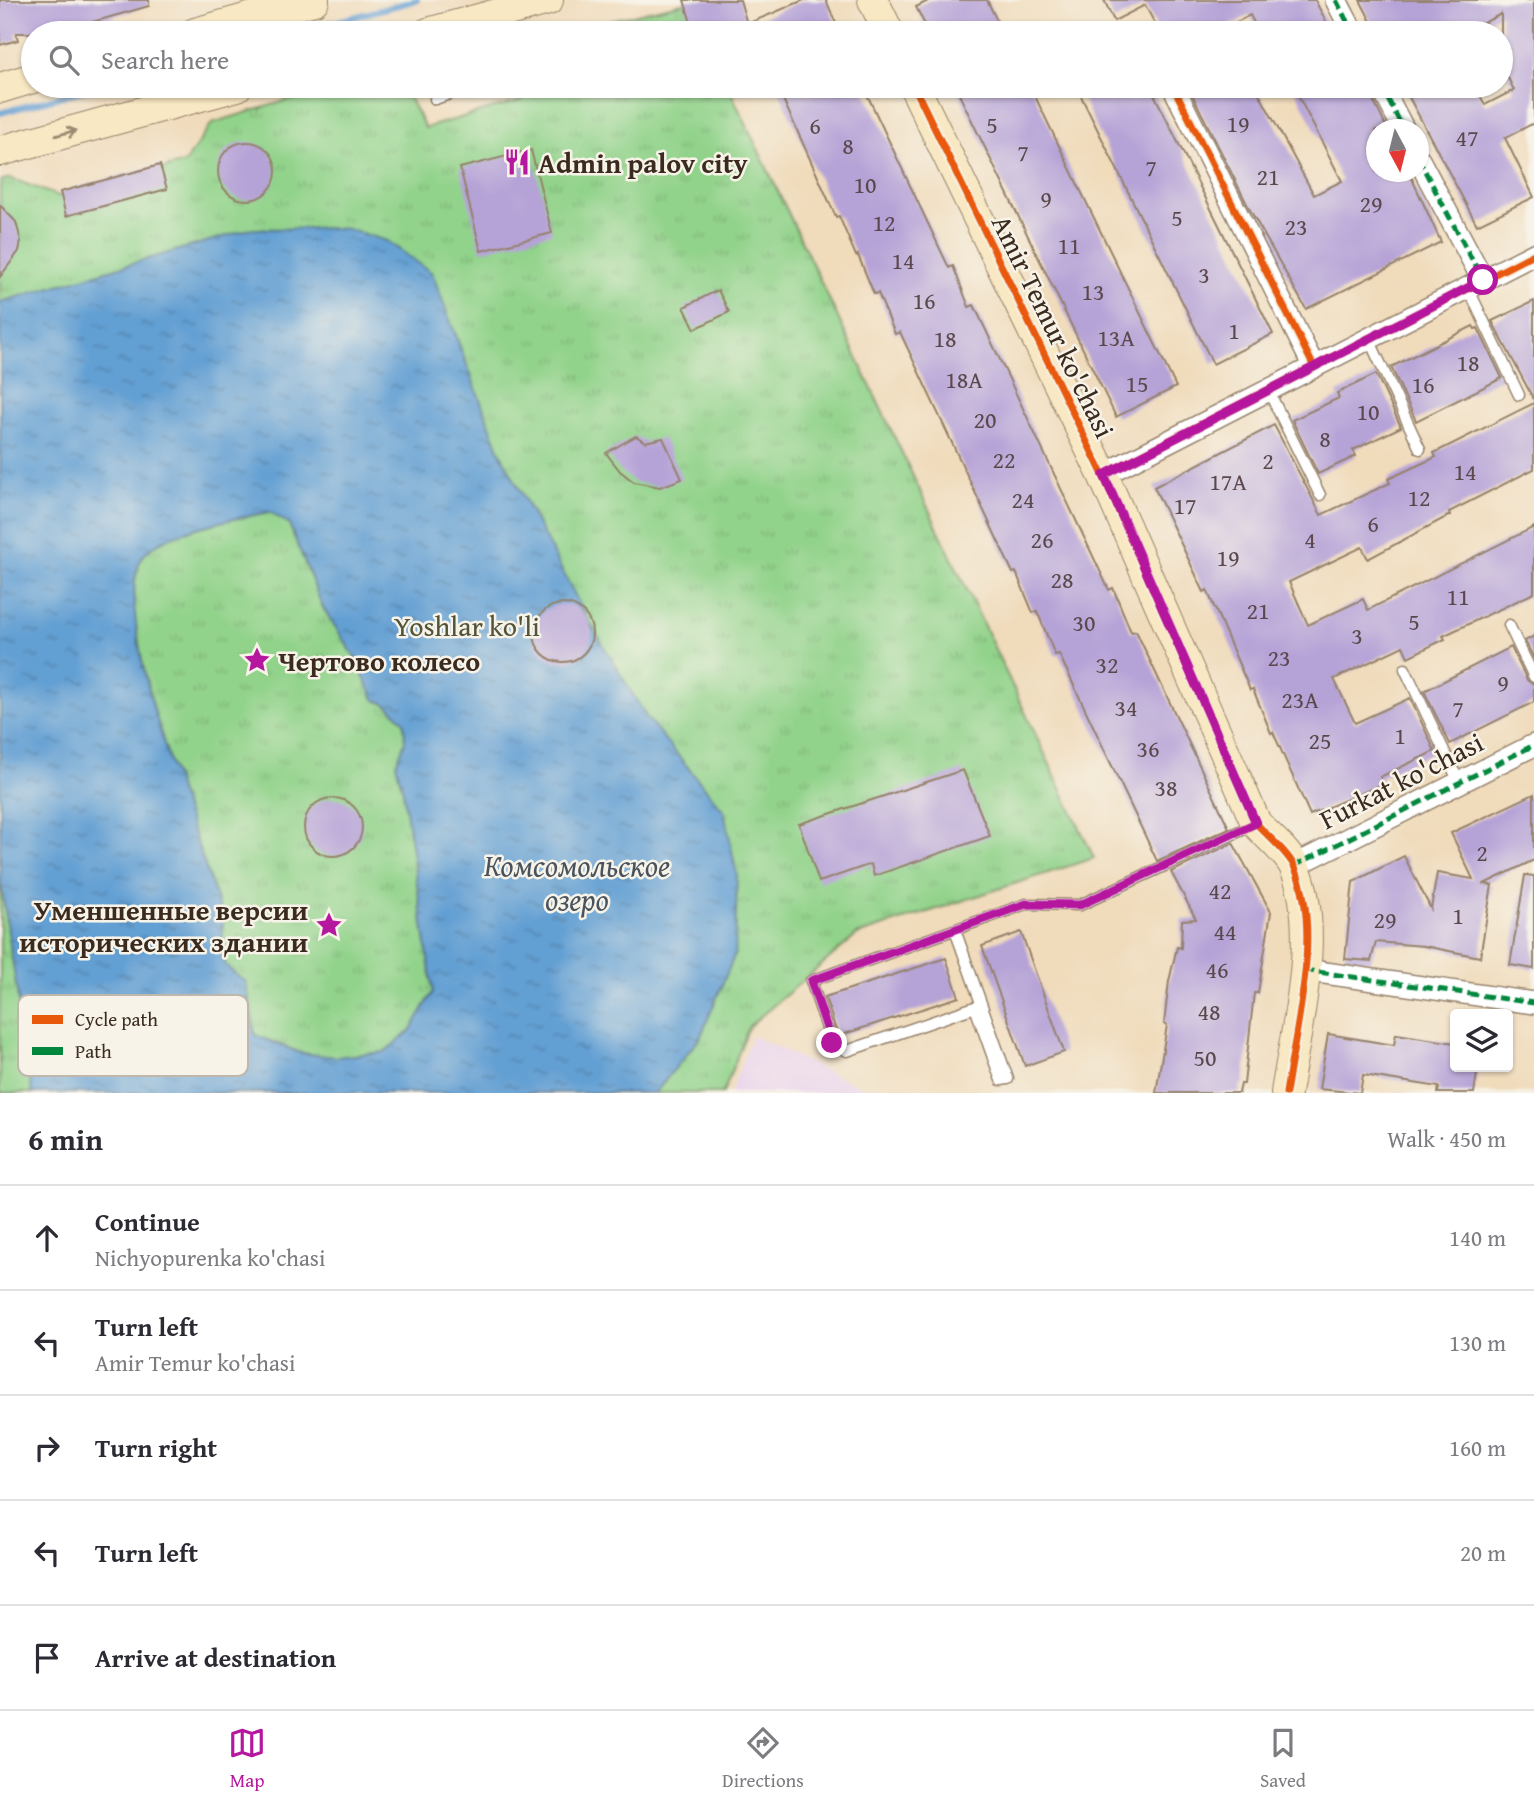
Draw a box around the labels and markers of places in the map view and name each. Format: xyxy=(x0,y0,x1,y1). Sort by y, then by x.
place label: Admin palov city xyxy=(538,142,748,183)
restaurant icon: Admin palov city xyxy=(502,147,532,177)
place label: Чертово колесо xyxy=(278,640,480,681)
place icon: Чертово колесо xyxy=(242,645,272,675)
place label: Уменшенные версии исторических здании xyxy=(19,889,308,962)
place icon: Уменшенные версии исторических здании xyxy=(314,910,344,940)

